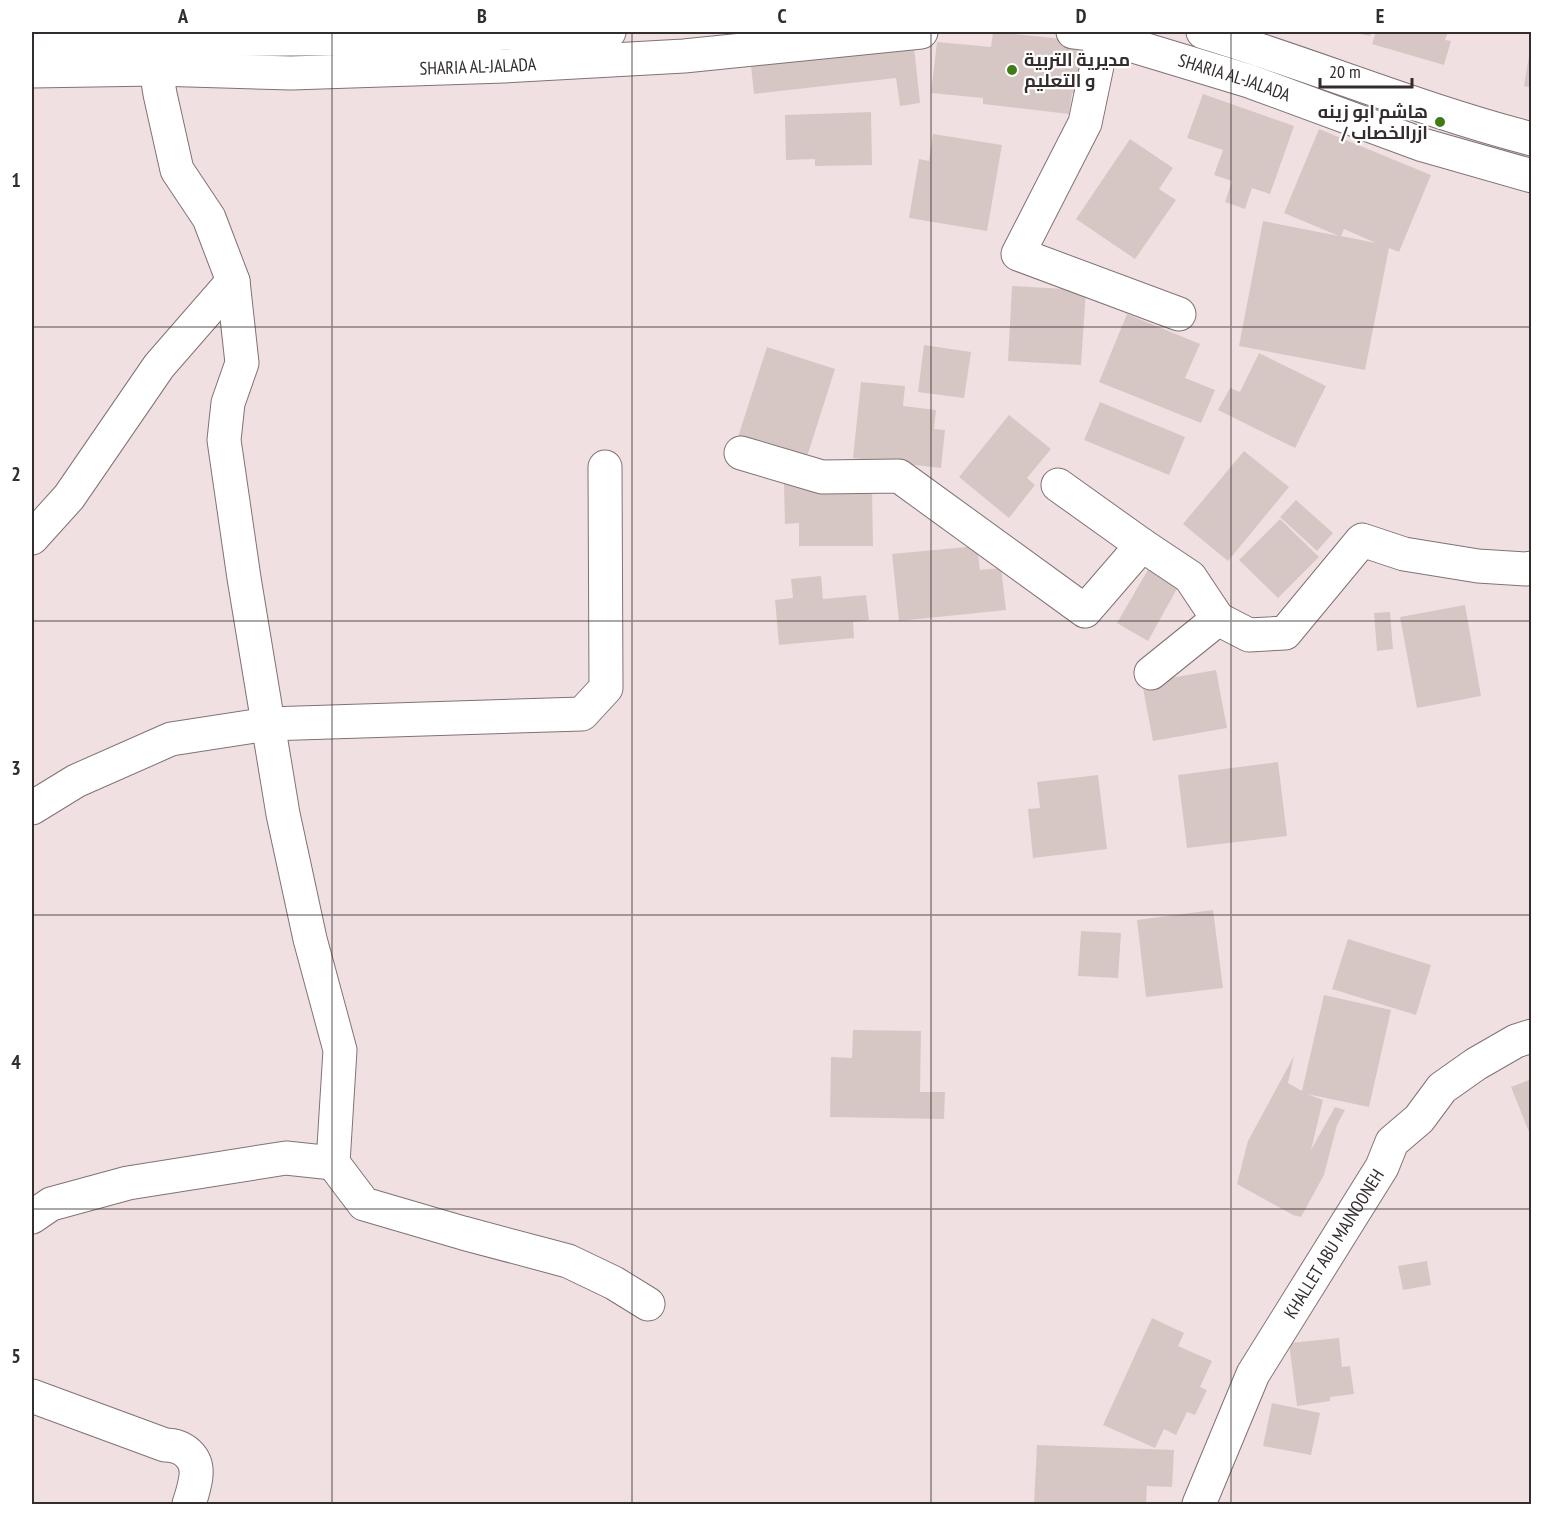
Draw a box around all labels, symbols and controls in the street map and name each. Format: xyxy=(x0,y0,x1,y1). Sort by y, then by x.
text: A xyxy=(177,3,189,29)
text: B xyxy=(477,3,487,29)
text: C xyxy=(777,3,787,29)
text: D xyxy=(1076,3,1087,29)
text: E xyxy=(1376,3,1384,29)
place label: مديرية التربية و التعليم xyxy=(1024,48,1130,93)
street label: SHARIA AL-JALADA xyxy=(1176,48,1294,106)
scale bar xyxy=(1320,51,1412,89)
street label: SHARIA AL-JALADA xyxy=(419,52,537,80)
text: 20 m xyxy=(1329,60,1361,83)
marker: مديرية التربية و التعليم xyxy=(1005,63,1019,77)
place label: هاشم ابو زينه / ازرالخصاب xyxy=(1318,100,1428,144)
marker: هاشم ابو زينه / ازرالخصاب xyxy=(1433,115,1447,129)
text: 1 xyxy=(11,167,21,193)
text: 2 xyxy=(11,461,21,487)
text: 3 xyxy=(11,755,21,781)
text: 4 xyxy=(11,1049,21,1075)
street label: KHALLET ABU MAJNOONEH xyxy=(1278,1165,1389,1323)
text: 5 xyxy=(11,1343,21,1369)

